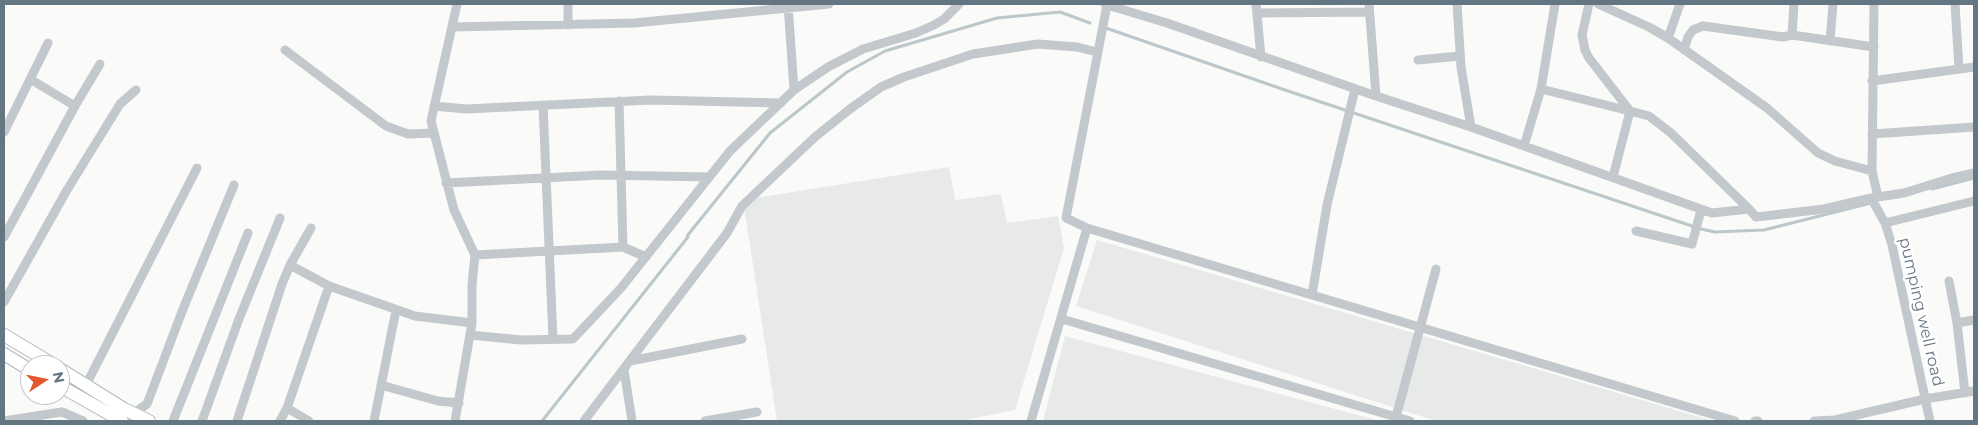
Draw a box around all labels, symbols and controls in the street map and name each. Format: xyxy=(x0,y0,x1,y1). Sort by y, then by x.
street label: pumping well road xyxy=(1894,236,1948,388)
north arrow xyxy=(20,355,70,405)
text: N xyxy=(49,370,69,385)

